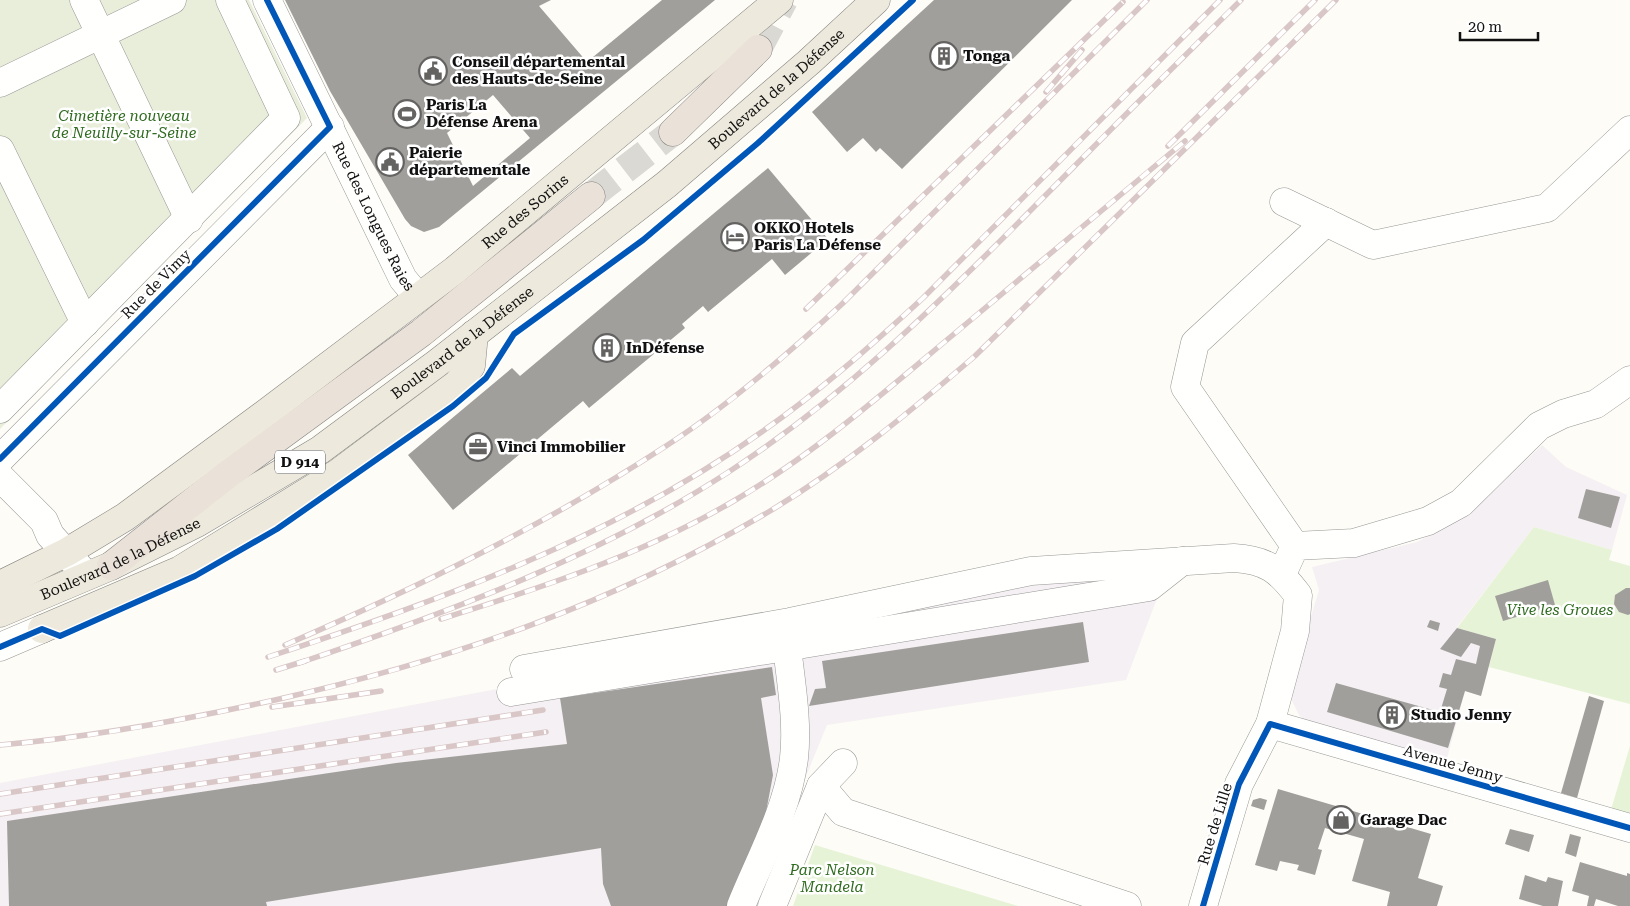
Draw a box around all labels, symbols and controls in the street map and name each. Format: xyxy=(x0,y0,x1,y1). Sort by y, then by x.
scale bar xyxy=(1460,10,1538,42)
text: 20 m xyxy=(1468,18,1503,36)
street label: Boulevard de la Défense xyxy=(705,25,848,153)
building icon: Tonga xyxy=(929,41,959,71)
place label: Tonga xyxy=(963,47,1011,65)
place label: Conseil départemental des Hauts-de-Seine xyxy=(452,53,625,88)
public building icon: Conseil départemental des Hauts-de-Seine xyxy=(418,56,448,86)
place label: Paris La Défense Arena xyxy=(426,96,538,131)
sports icon: Paris La Défense Arena xyxy=(392,99,422,129)
park label: Cimetière nouveau de Neuilly-sur-Seine xyxy=(52,107,197,142)
street label: Rue des Longues Raies xyxy=(329,139,418,295)
place label: Paierie départementale xyxy=(409,144,530,179)
public building icon: Paierie départementale xyxy=(375,147,405,177)
street label: Rue des Sorins xyxy=(478,170,572,253)
place label: OKKO Hotels Paris La Défense xyxy=(754,219,881,254)
hotel icon: OKKO Hotels Paris La Défense xyxy=(720,222,750,252)
street label: Rue de Vimy xyxy=(118,245,195,322)
street label: Boulevard de la Défense xyxy=(388,282,537,403)
building icon: InDéfense xyxy=(592,333,622,363)
place label: InDéfense xyxy=(626,339,705,357)
office icon: Vinci Immobilier xyxy=(463,432,493,462)
place label: Vinci Immobilier xyxy=(497,438,626,456)
road number: D 914 xyxy=(275,451,325,474)
street label: Boulevard de la Défense xyxy=(38,514,203,604)
park label: Vive les Groues xyxy=(1507,601,1613,619)
building icon: Studio Jenny xyxy=(1377,700,1407,730)
place label: Studio Jenny xyxy=(1411,706,1512,724)
street label: Avenue Jenny xyxy=(1401,741,1505,787)
street label: Rue de Lille xyxy=(1194,781,1236,867)
shop icon: Garage Dac xyxy=(1326,805,1356,835)
place label: Garage Dac xyxy=(1360,811,1447,829)
park label: Parc Nelson Mandela xyxy=(788,861,875,896)

